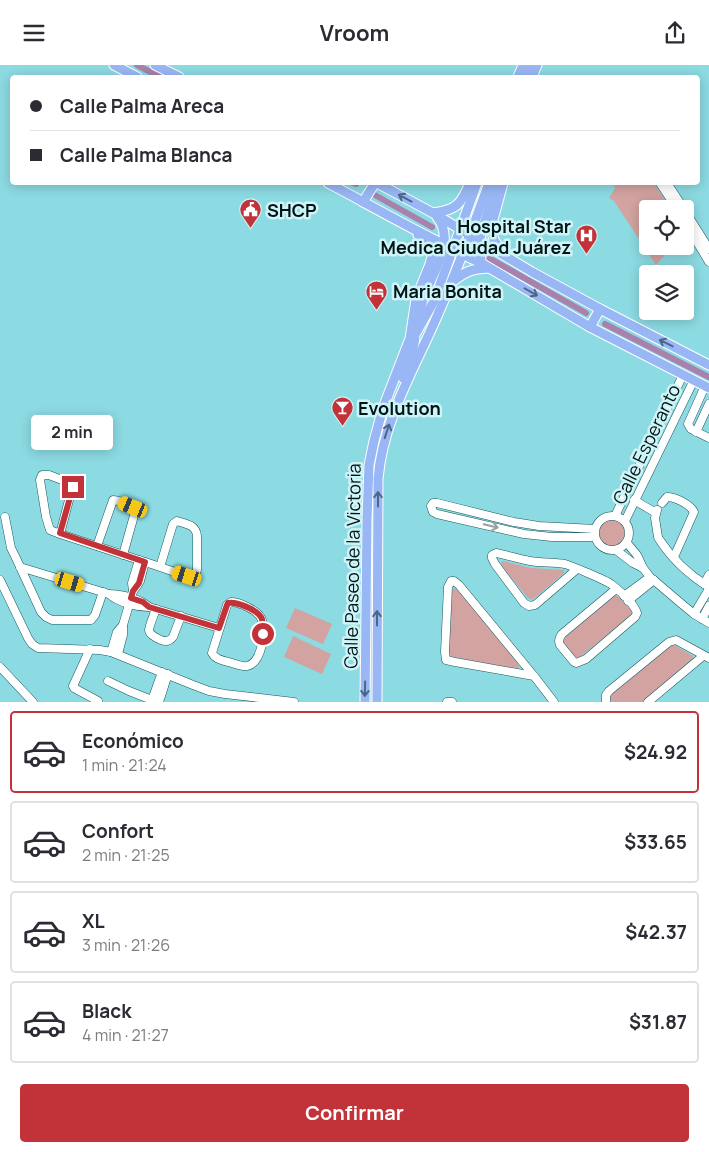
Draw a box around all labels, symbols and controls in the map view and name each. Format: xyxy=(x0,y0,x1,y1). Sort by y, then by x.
text: Vroom xyxy=(320,18,389,48)
icon: menu xyxy=(20,19,48,47)
icon: share xyxy=(661,19,689,47)
text: Calle Palma Areca xyxy=(60,93,224,119)
text: Calle Palma Blanca xyxy=(60,142,233,168)
one-way arrow xyxy=(398,193,413,202)
public building icon: SHCP xyxy=(239,198,263,229)
place label: SHCP xyxy=(267,198,317,222)
map controls xyxy=(639,200,694,320)
button: locate xyxy=(639,200,694,255)
place label: Hospital Star Medica Ciudad Juárez xyxy=(381,214,571,259)
hospital icon: Hospital Star Medica Ciudad Juárez xyxy=(575,224,599,255)
button: layers xyxy=(639,265,694,320)
hotel icon: Maria Bonita xyxy=(365,279,389,310)
place label: Maria Bonita xyxy=(393,279,502,303)
one-way arrow xyxy=(523,288,537,298)
one-way arrow xyxy=(658,338,673,348)
street label: Calle Esperanto xyxy=(607,380,685,508)
bar icon: Evolution xyxy=(330,396,354,427)
place label: Evolution xyxy=(358,396,441,420)
callout: 2 min xyxy=(32,415,114,449)
text: 2 min xyxy=(51,421,93,443)
one-way arrow xyxy=(383,423,393,439)
street label: Calle Paseo de la Victoria xyxy=(338,463,366,669)
route end xyxy=(62,476,84,498)
one-way arrow xyxy=(373,491,383,507)
car xyxy=(116,494,149,520)
one-way arrow xyxy=(482,522,498,531)
car xyxy=(170,564,203,588)
car xyxy=(53,570,86,594)
one-way arrow xyxy=(372,611,382,627)
route start xyxy=(252,623,274,645)
one-way arrow xyxy=(360,680,370,697)
text: Económico xyxy=(82,728,184,754)
icon: car xyxy=(22,730,67,775)
text: $24.92 xyxy=(624,739,687,765)
text: 1 min · 21:24 xyxy=(82,754,167,776)
text: Confort xyxy=(82,818,154,844)
icon: car xyxy=(22,820,67,865)
text: $33.65 xyxy=(624,829,687,855)
text: 2 min · 21:25 xyxy=(82,844,170,866)
text: XL xyxy=(82,908,105,934)
icon: car xyxy=(22,910,67,955)
text: $42.37 xyxy=(625,919,687,945)
text: 3 min · 21:26 xyxy=(82,934,170,956)
text: Black xyxy=(82,998,131,1024)
icon: car xyxy=(22,1000,67,1045)
text: $31.87 xyxy=(629,1009,687,1035)
text: 4 min · 21:27 xyxy=(82,1024,169,1046)
button: Confirmar xyxy=(20,1084,689,1142)

